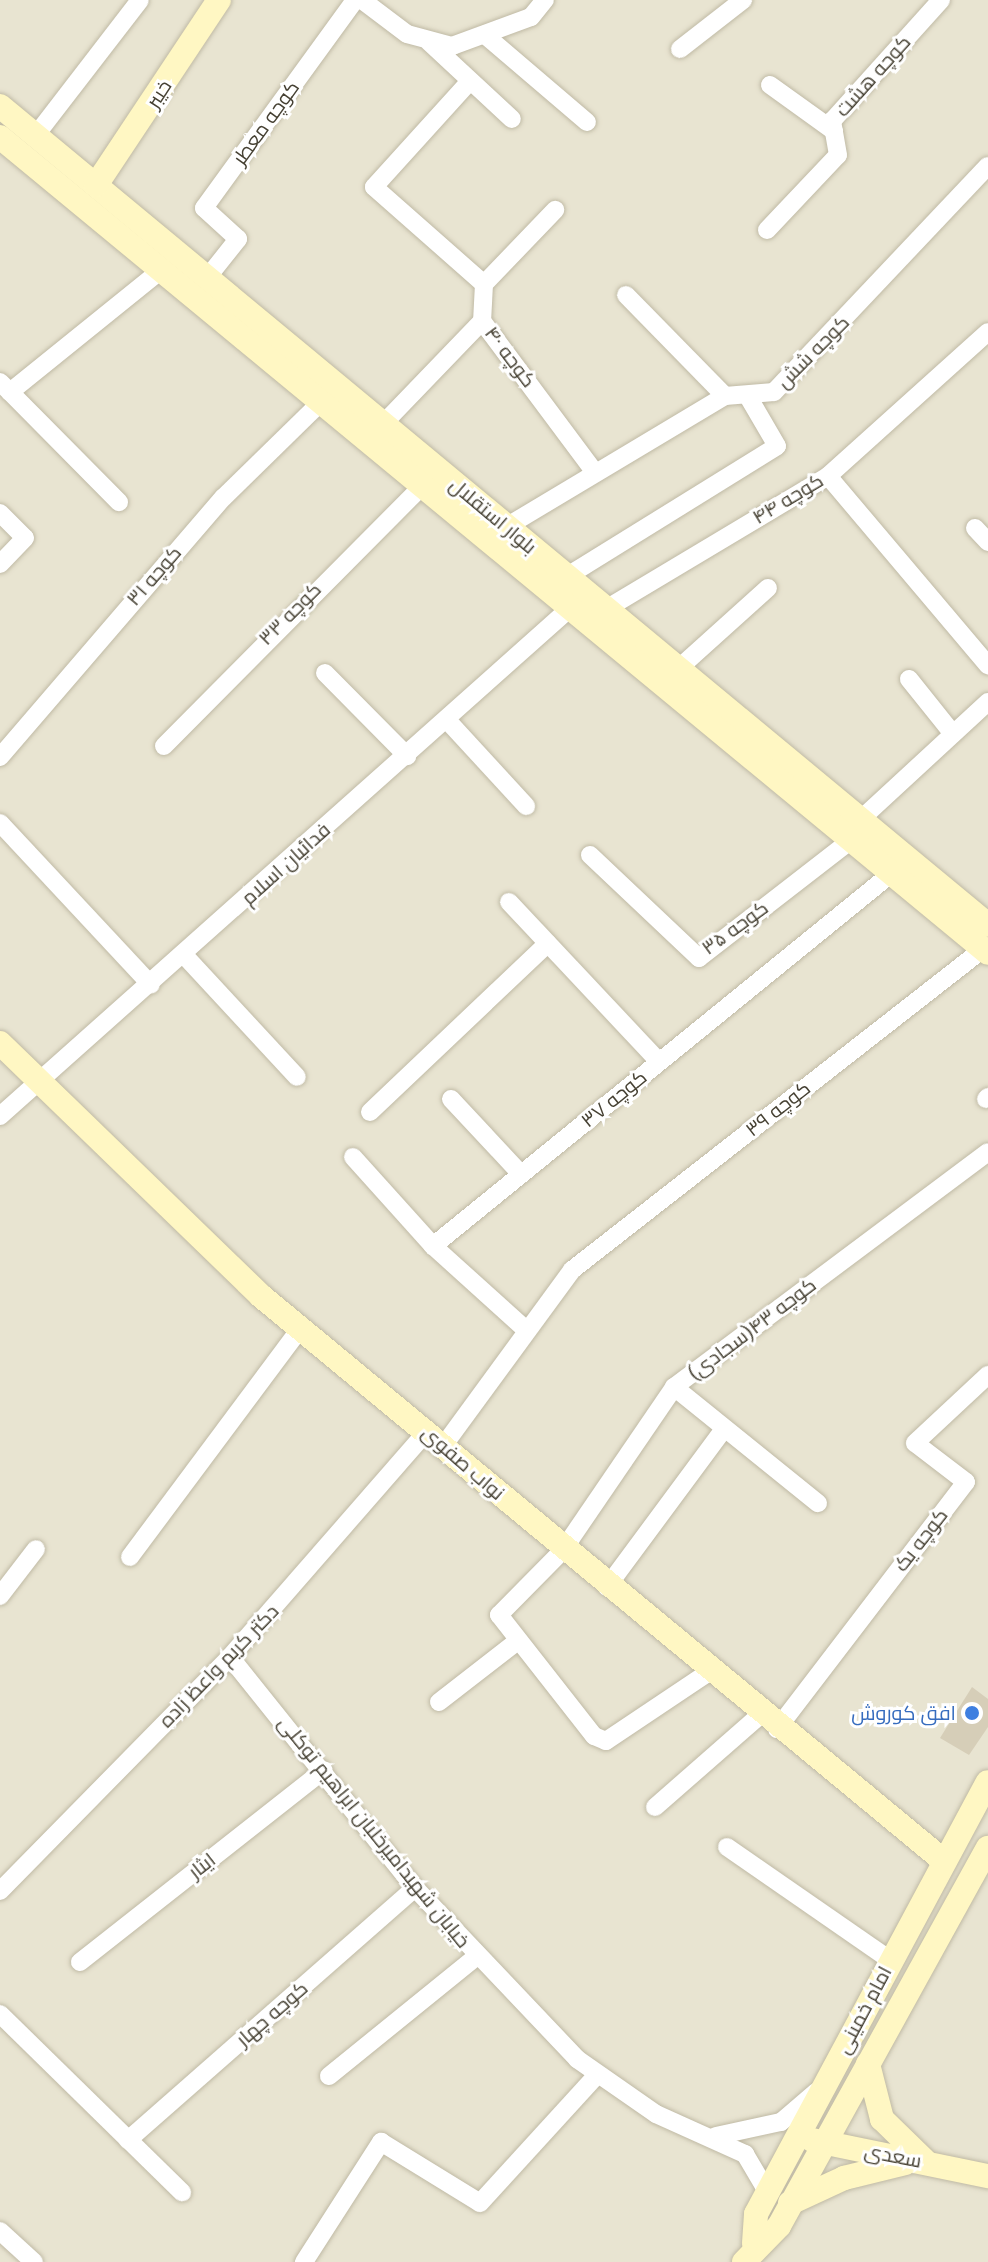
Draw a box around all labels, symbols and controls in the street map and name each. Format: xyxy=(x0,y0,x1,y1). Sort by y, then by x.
street label: کوچه هشت xyxy=(830,30,916,122)
street label: خیبر xyxy=(141,75,177,113)
street label: کوچه معطر xyxy=(227,76,305,170)
street label: کوچه شش xyxy=(772,311,854,393)
street label: کوچه ۴۰ xyxy=(479,322,541,392)
street label: کوچه ۴۴ xyxy=(748,469,828,529)
street label: بلوار استقلال xyxy=(445,473,541,559)
street label: کوچه ۳۱ xyxy=(122,541,186,611)
street label: کوچه ۳۳ xyxy=(254,578,326,650)
street label: فدائیان اسلام xyxy=(237,818,335,910)
street label: کوچه ۳۵ xyxy=(697,896,773,960)
street label: کوچه ۳۷ xyxy=(576,1065,652,1133)
street label: کوچه ۳۹ xyxy=(741,1076,815,1142)
street label: کوچه ۴۳(سجادی) xyxy=(683,1273,821,1385)
street label: نواب صفوی xyxy=(417,1421,509,1505)
street label: کوچه یک xyxy=(889,1504,953,1576)
street label: دکتر کریم واعظ زاده xyxy=(154,1599,284,1733)
place label: افق کوروش xyxy=(851,1701,956,1725)
marker: افق کوروش xyxy=(963,1704,981,1722)
street label: خیابان شهیدامیرخلبان ابراهیم توکلی xyxy=(273,1711,475,1953)
street label: ایثار xyxy=(184,1848,220,1884)
street label: امام خمینی xyxy=(831,1962,897,2058)
street label: کوچه چهار xyxy=(231,1976,313,2052)
street label: سعدی xyxy=(862,2139,924,2173)

